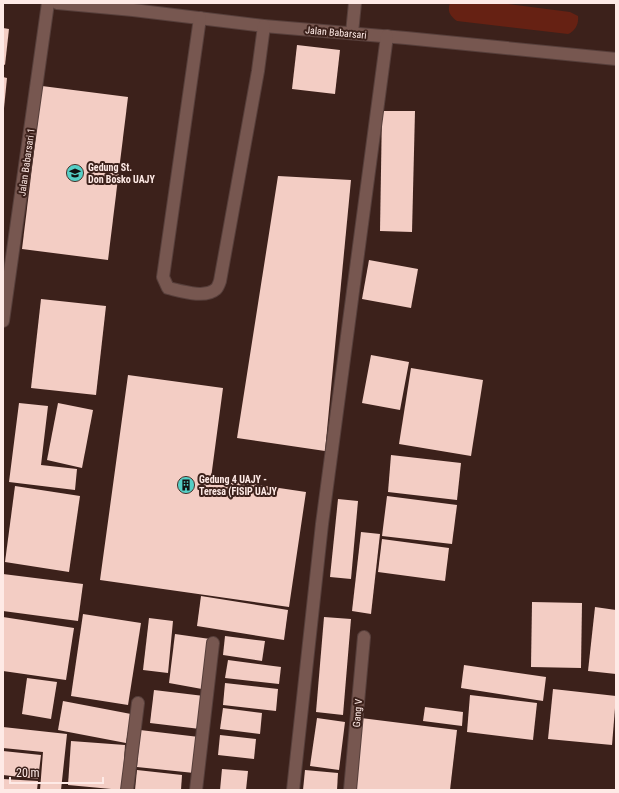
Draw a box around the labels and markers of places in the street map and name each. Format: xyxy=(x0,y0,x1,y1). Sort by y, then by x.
place label: Gedung St. Don Bosko UAJY xyxy=(88,162,156,185)
school or university icon: Gedung St. Don Bosko UAJY xyxy=(65,163,85,183)
place label: Gedung 4 UAJY - Teresa (FISIP UAJY xyxy=(199,474,278,498)
building icon: Gedung 4 UAJY - Teresa (FISIP UAJY xyxy=(176,475,196,495)

